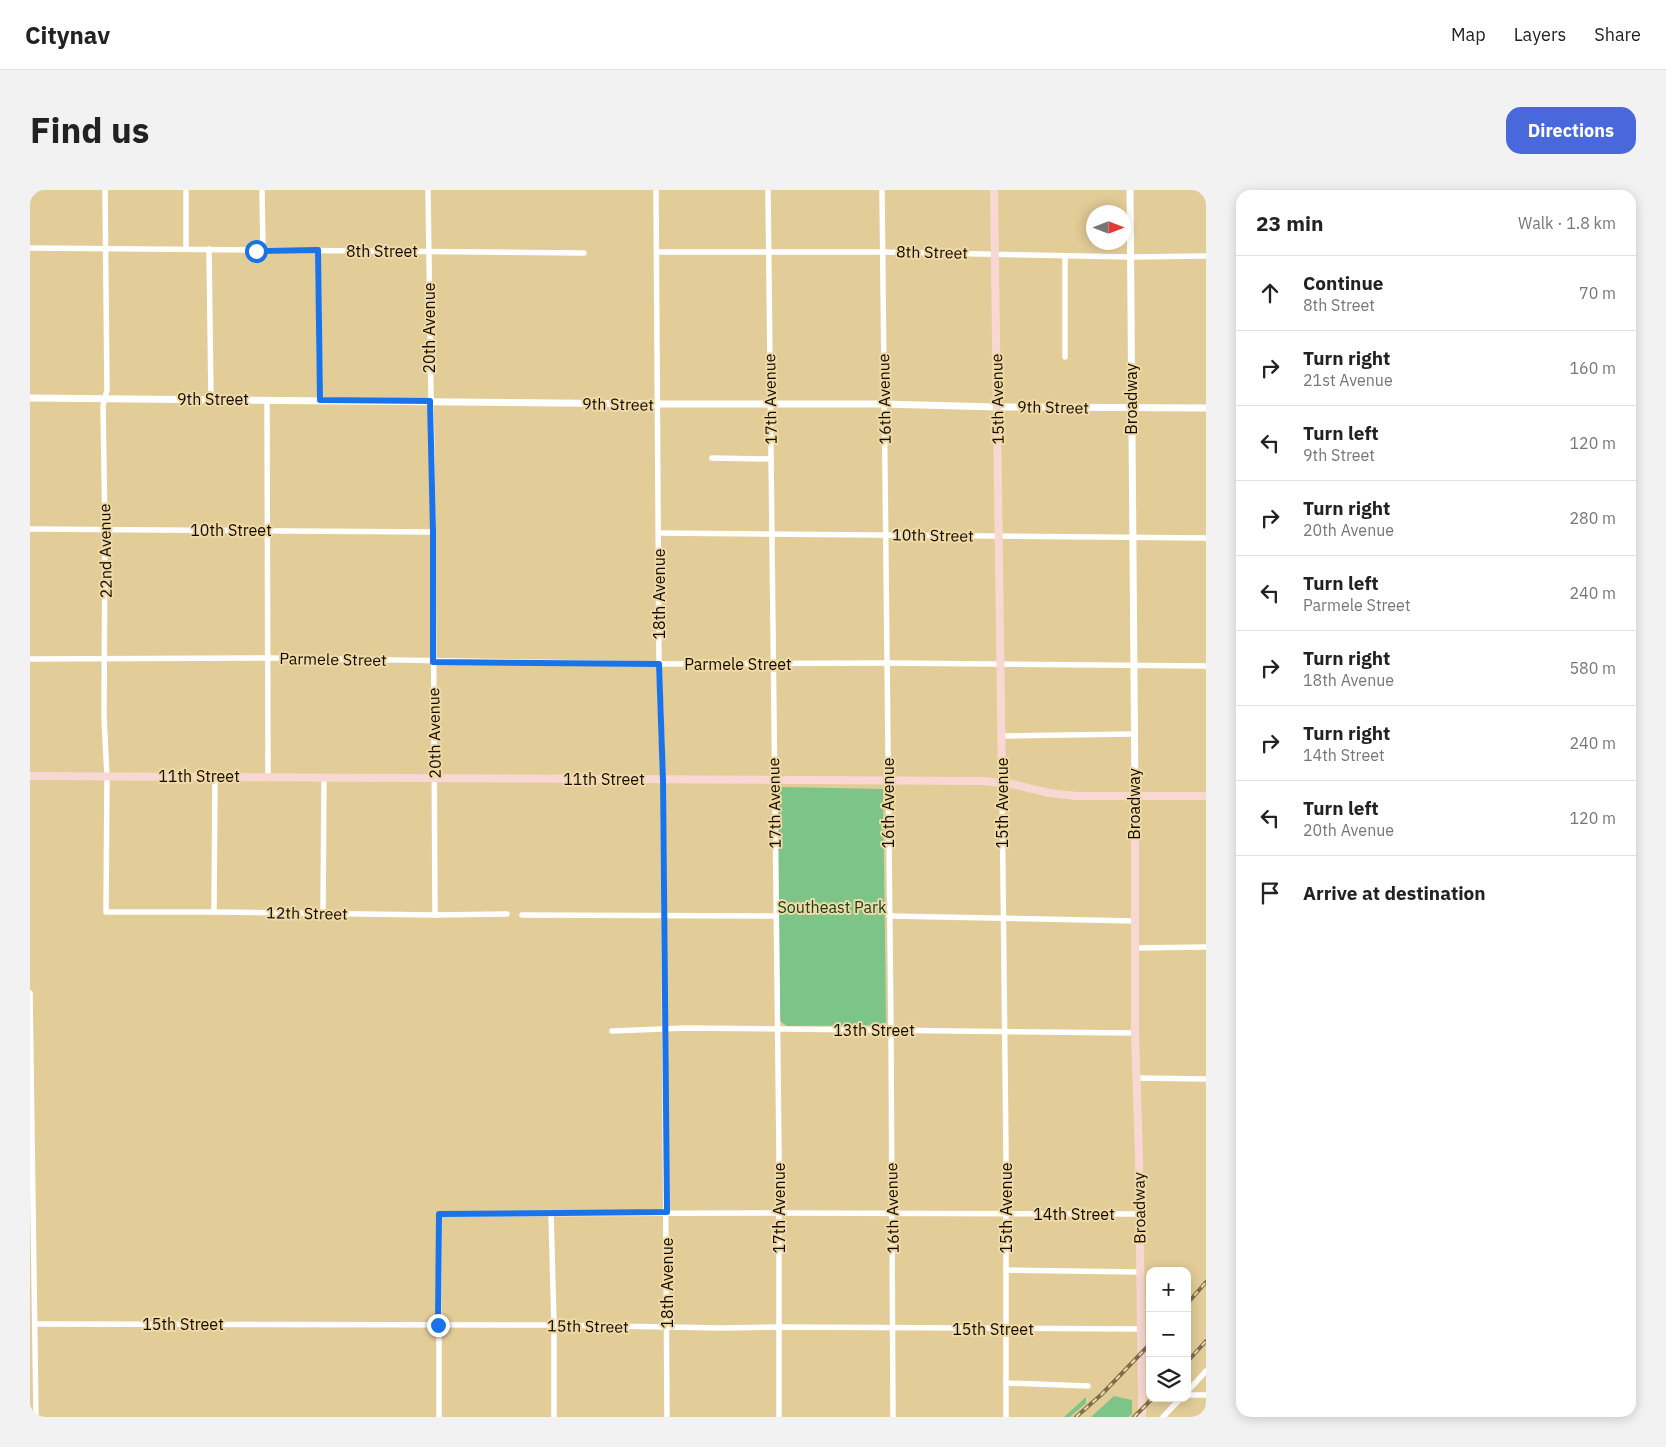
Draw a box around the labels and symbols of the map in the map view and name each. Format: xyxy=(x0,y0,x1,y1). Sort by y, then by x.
north arrow xyxy=(1086,205,1131,250)
route start xyxy=(245,240,268,263)
street label: 8th Street xyxy=(346,241,418,261)
street label: 8th Street xyxy=(896,241,968,263)
street label: 20th Avenue xyxy=(419,282,439,374)
street label: 17th Avenue xyxy=(759,353,781,445)
street label: 16th Avenue xyxy=(873,353,895,445)
street label: 15th Avenue xyxy=(986,353,1008,445)
street label: Broadway xyxy=(1121,363,1141,435)
street label: 9th Street xyxy=(177,389,249,409)
street label: 9th Street xyxy=(582,393,654,415)
street label: 9th Street xyxy=(1017,396,1089,418)
street label: 22nd Avenue xyxy=(94,503,116,599)
street label: 10th Street xyxy=(190,520,272,540)
street label: 10th Street xyxy=(892,524,974,546)
street label: 18th Avenue xyxy=(649,548,669,640)
street label: Parmele Street xyxy=(279,648,387,670)
street label: Parmele Street xyxy=(684,654,792,674)
street label: 20th Avenue xyxy=(423,687,445,779)
street label: 17th Avenue xyxy=(763,757,785,849)
street label: 16th Avenue xyxy=(878,757,898,849)
street label: 15th Avenue xyxy=(992,757,1012,849)
street label: 11th Street xyxy=(158,766,240,786)
street label: Broadway xyxy=(1124,768,1144,840)
street label: 11th Street xyxy=(563,769,645,789)
park label: Southeast Park xyxy=(778,897,887,917)
street label: 12th Street xyxy=(266,902,348,924)
street label: 13th Street xyxy=(833,1020,915,1040)
street label: 17th Avenue xyxy=(769,1162,789,1254)
street label: 16th Avenue xyxy=(881,1162,903,1254)
street label: 15th Avenue xyxy=(996,1162,1016,1254)
street label: Broadway xyxy=(1128,1172,1150,1244)
street label: 14th Street xyxy=(1033,1204,1115,1224)
street label: 18th Avenue xyxy=(657,1237,677,1329)
street label: 15th Street xyxy=(142,1314,224,1334)
route end xyxy=(427,1314,450,1337)
street label: 15th Street xyxy=(547,1315,629,1337)
street label: 15th Street xyxy=(952,1319,1034,1339)

